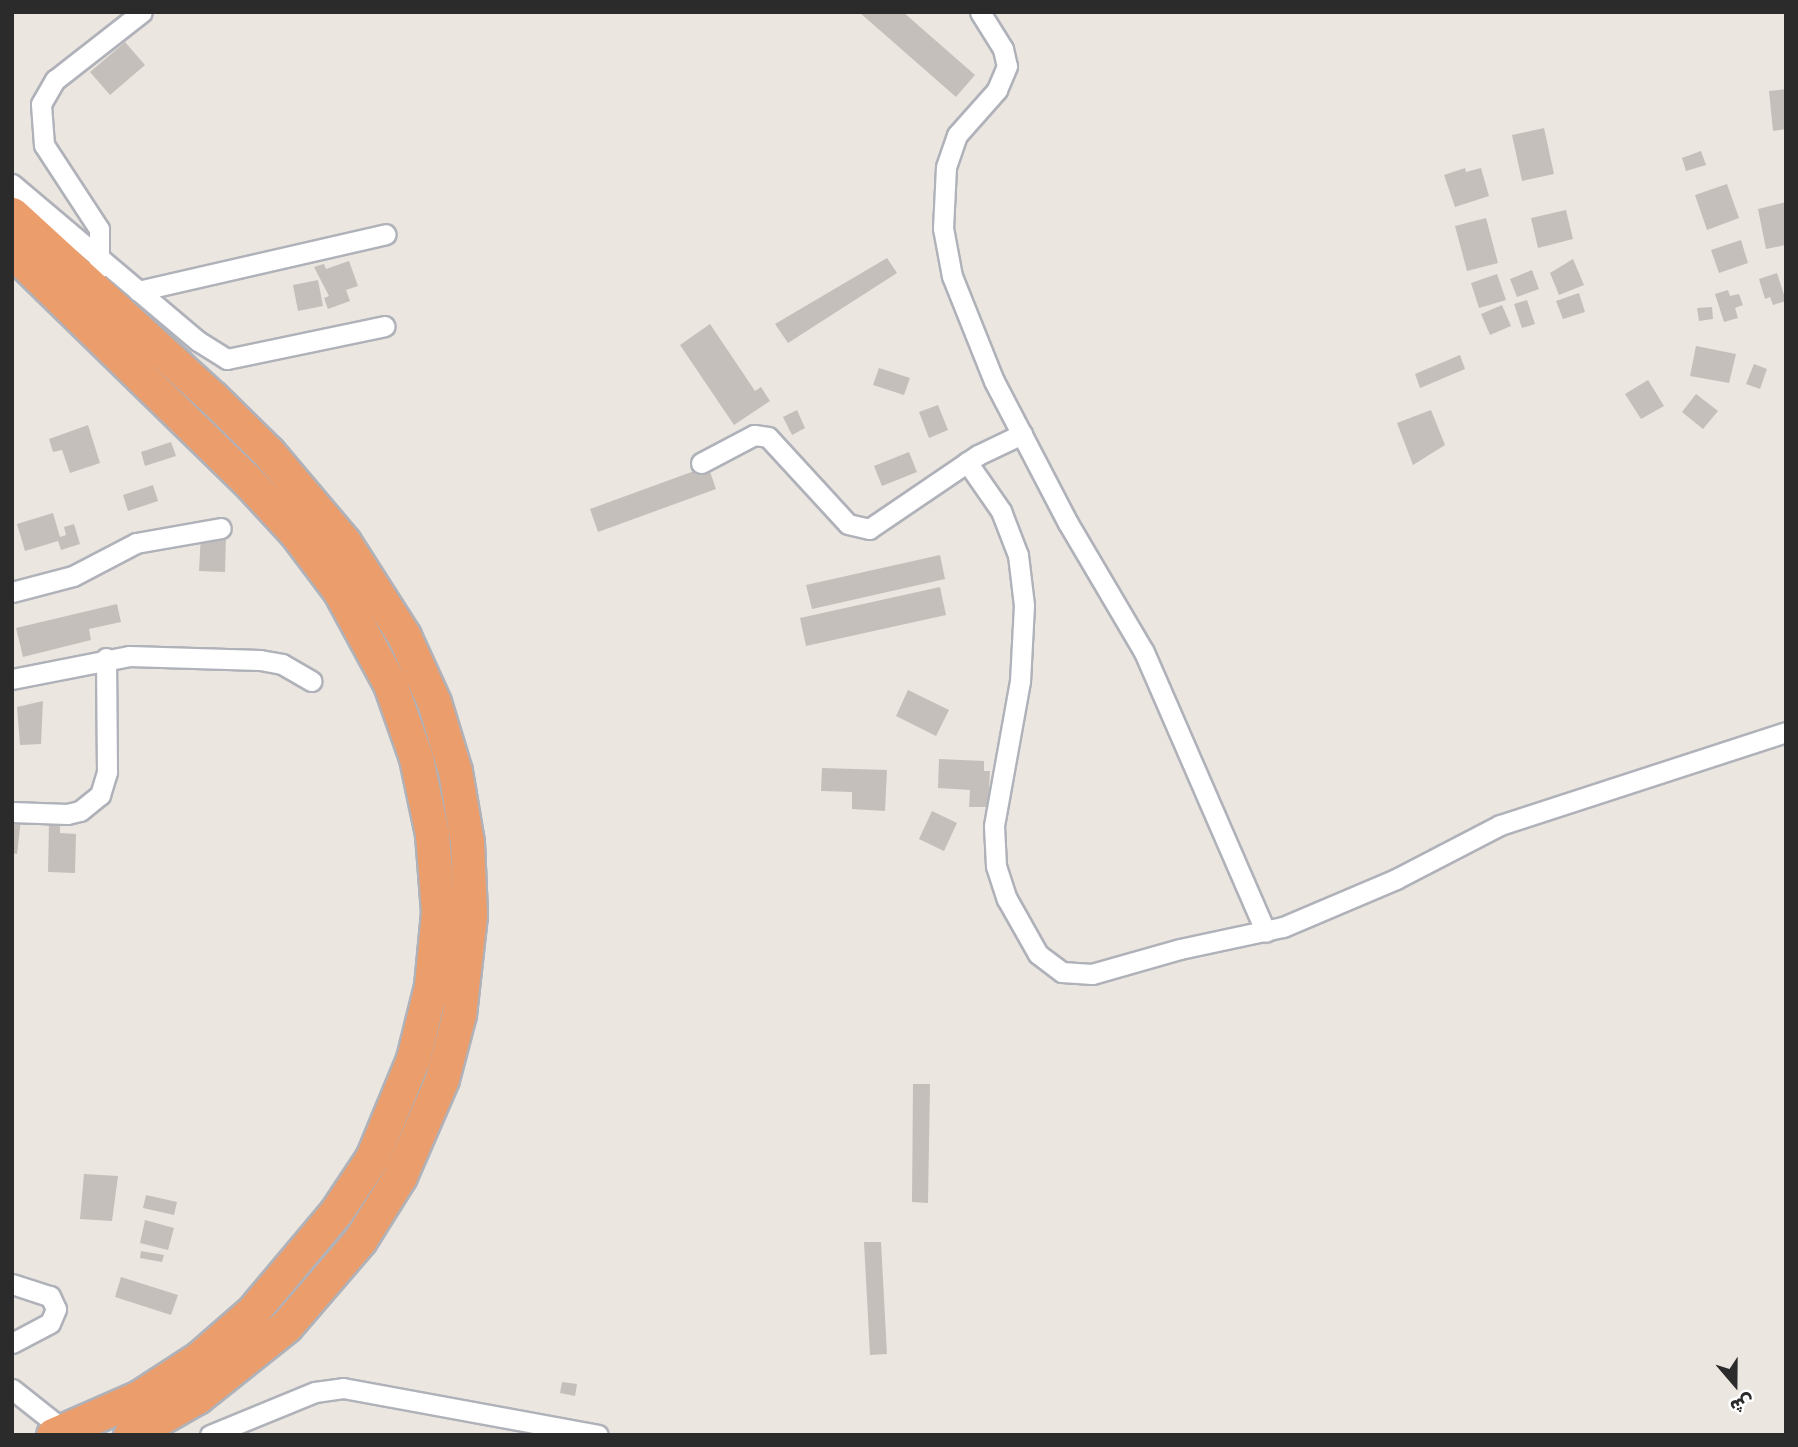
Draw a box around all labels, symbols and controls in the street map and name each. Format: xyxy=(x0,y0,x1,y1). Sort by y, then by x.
north arrow xyxy=(1700,1349,1770,1419)
text: ش xyxy=(1727,1389,1758,1419)

